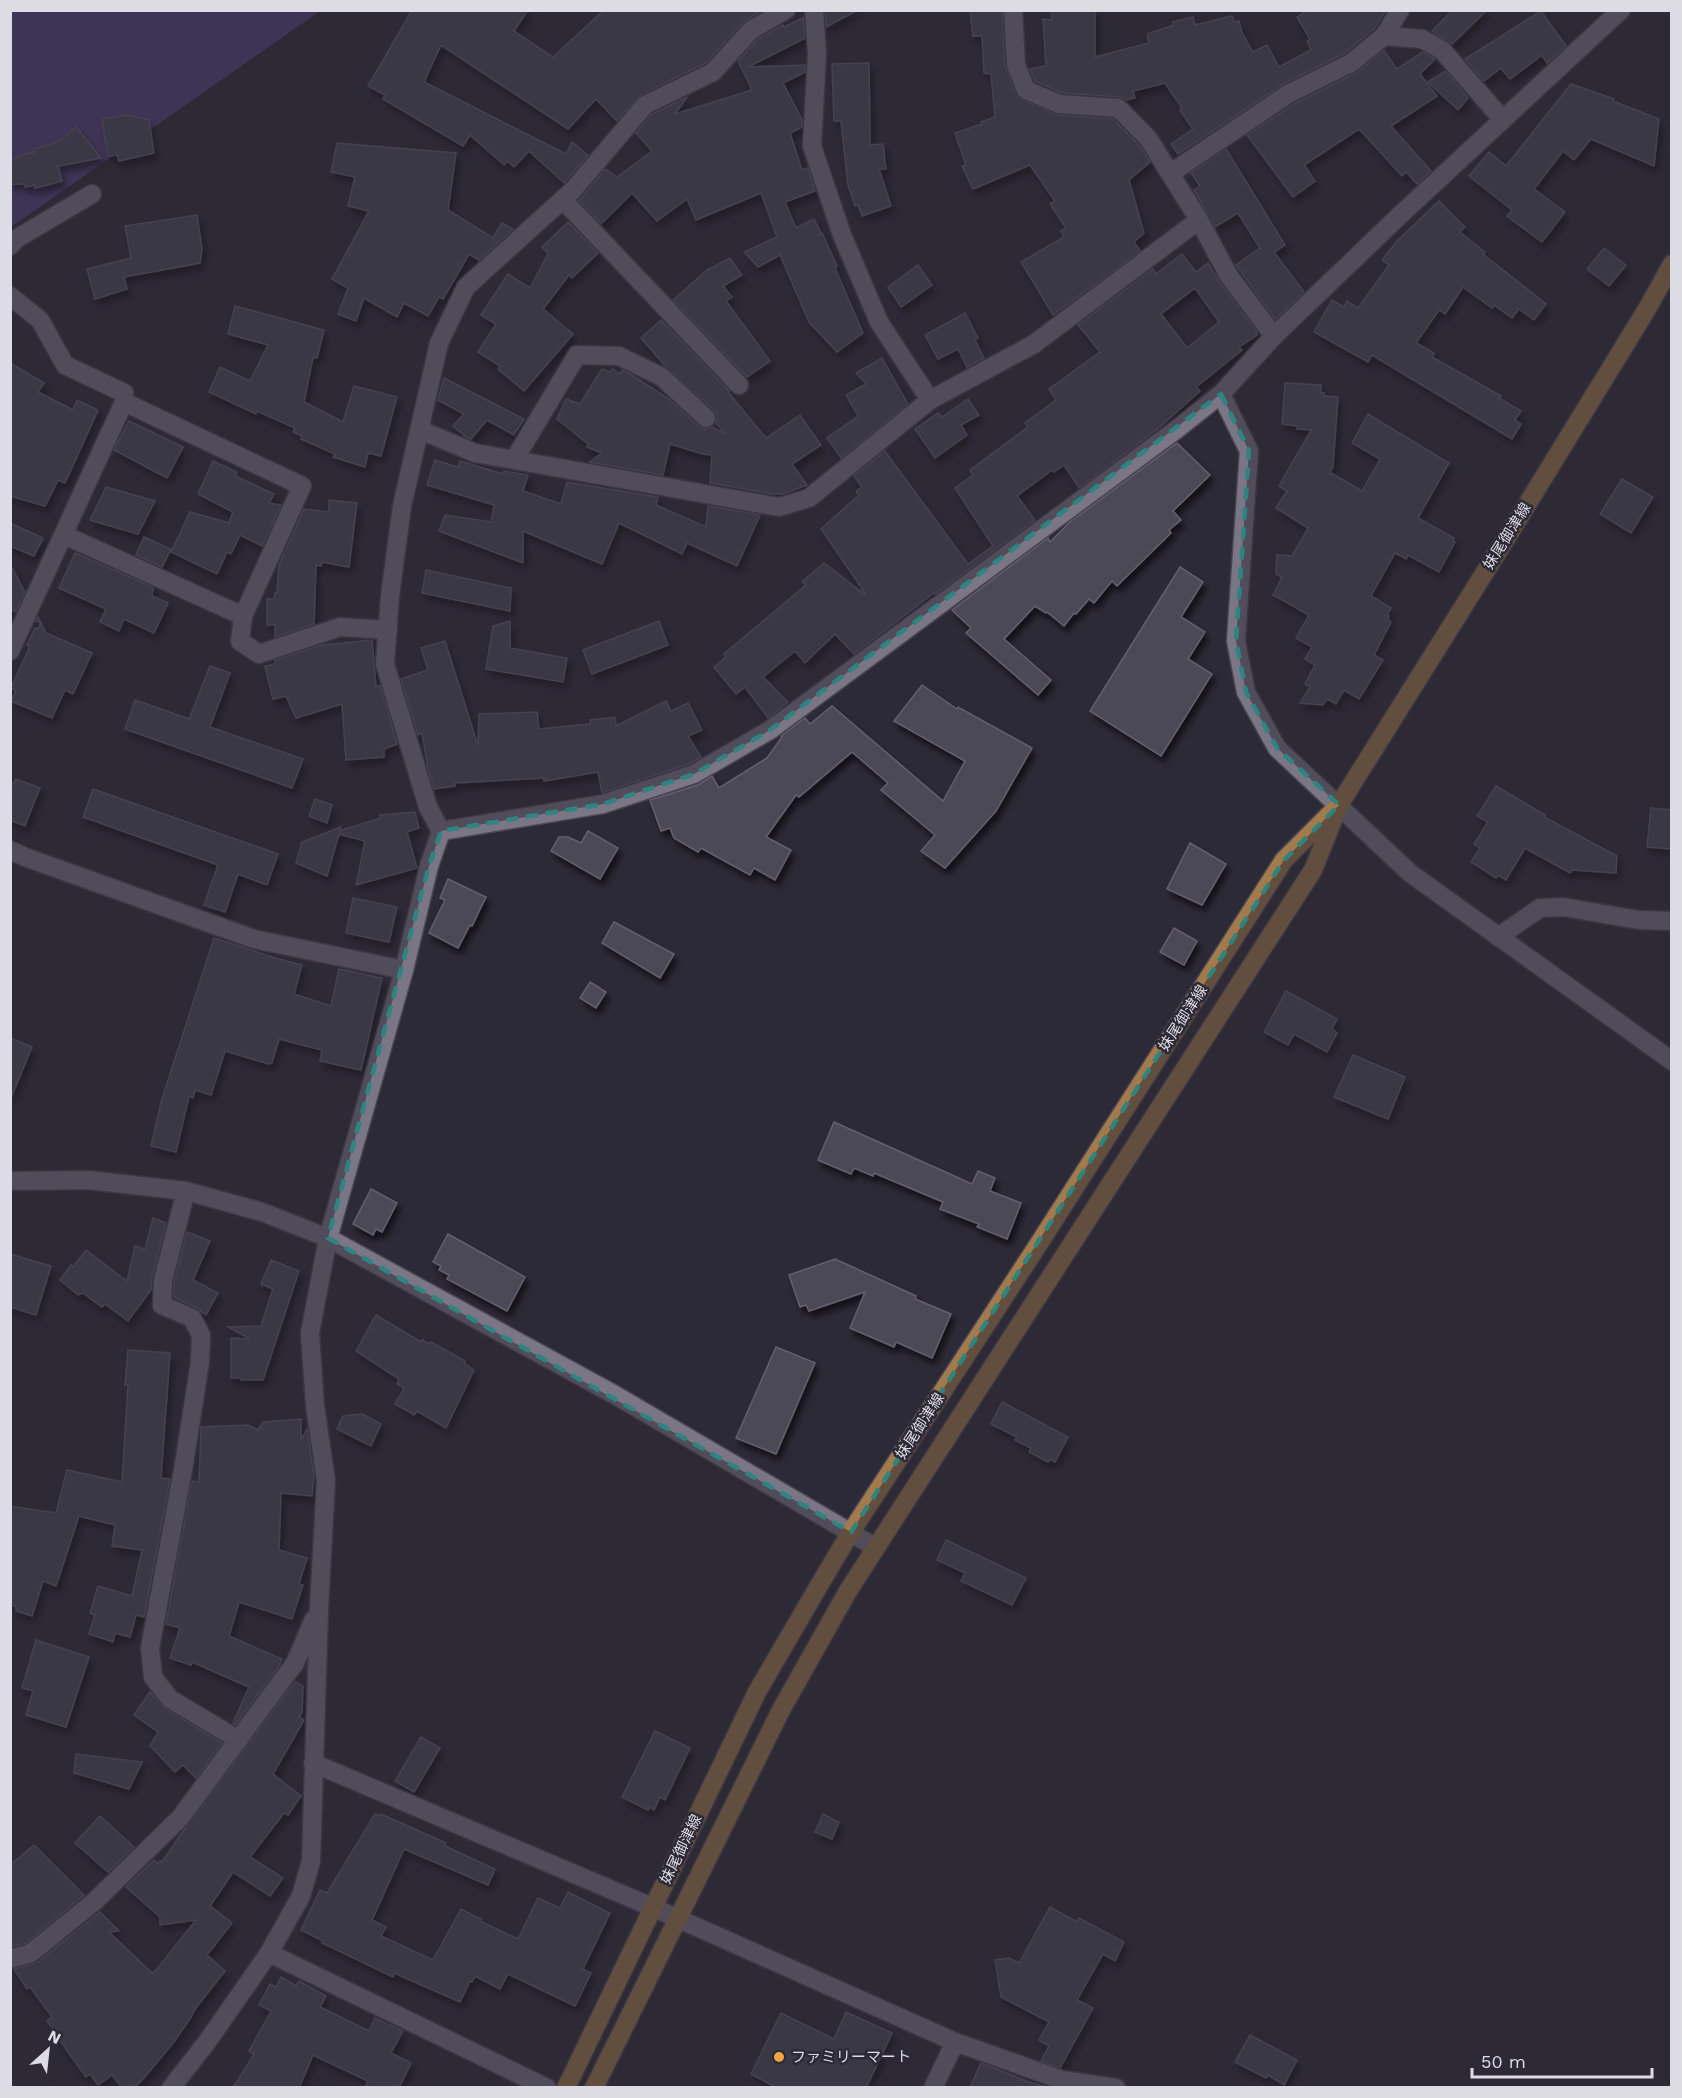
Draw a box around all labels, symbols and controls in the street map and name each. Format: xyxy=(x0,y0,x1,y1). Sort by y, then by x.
street label: 妹尾御津線 xyxy=(1479,499,1535,573)
street label: 妹尾御津線 xyxy=(1155,982,1211,1054)
street label: 妹尾御津線 xyxy=(892,1390,948,1462)
street label: 妹尾御津線 xyxy=(656,1811,706,1887)
north arrow xyxy=(18,2020,78,2080)
text: N xyxy=(45,2026,64,2048)
scale bar xyxy=(1472,2041,1652,2079)
place label: ファミリーマート xyxy=(791,2048,911,2066)
marker: ファミリーマート xyxy=(772,2050,786,2064)
text: 50 m xyxy=(1481,2051,1526,2072)

